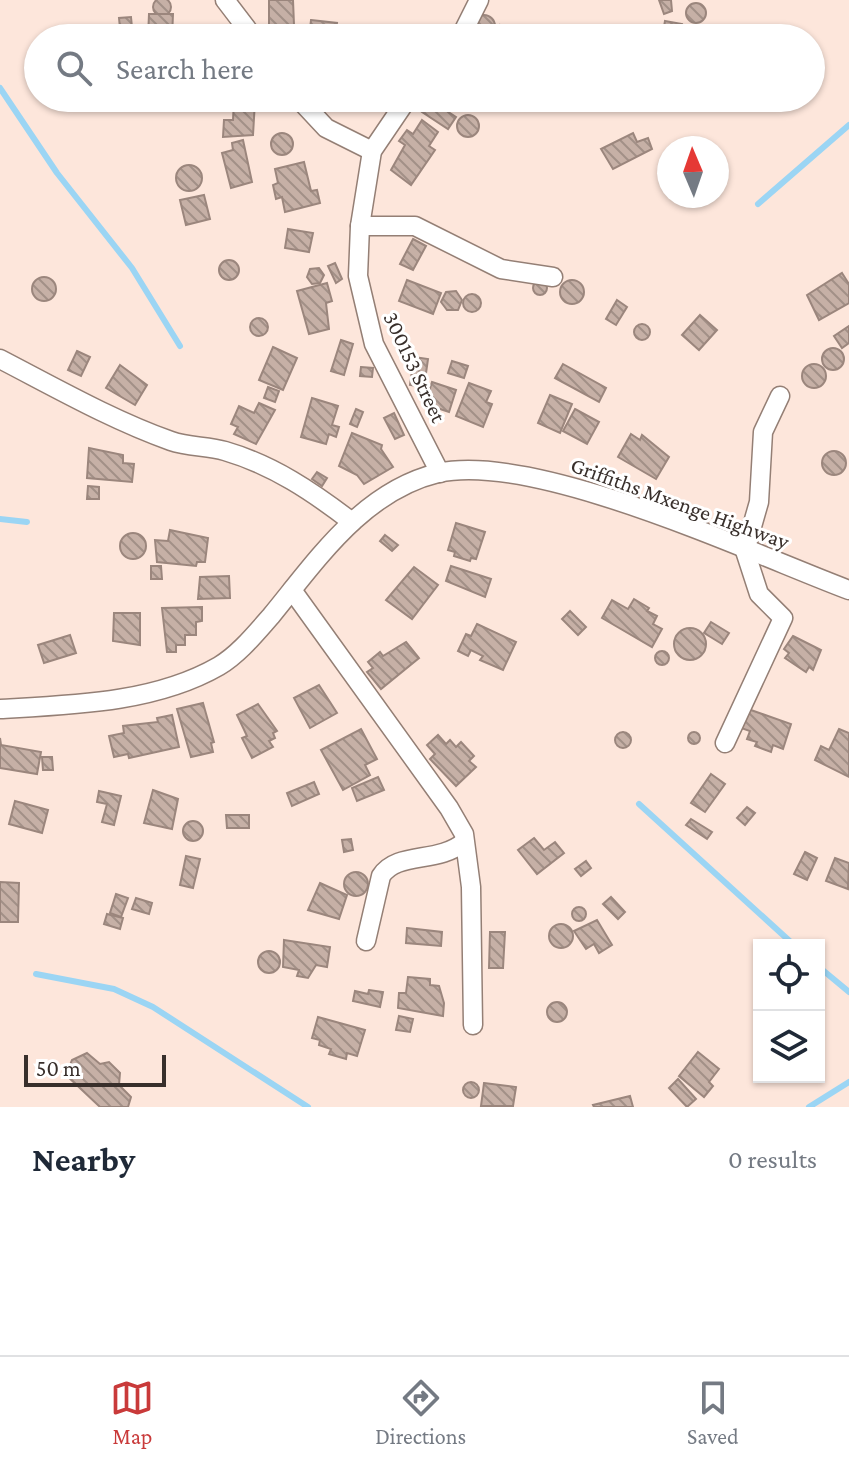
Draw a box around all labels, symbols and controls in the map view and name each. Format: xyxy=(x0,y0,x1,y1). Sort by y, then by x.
search box xyxy=(24,24,825,112)
icon: search xyxy=(52,46,96,90)
text: Search here xyxy=(116,52,254,85)
north arrow xyxy=(657,136,729,208)
street label: 300153 Street xyxy=(379,308,452,427)
street label: Griffiths Mxenge Highway xyxy=(567,452,793,554)
map controls xyxy=(753,939,825,1083)
button: locate xyxy=(753,939,825,1011)
button: layers xyxy=(753,1011,825,1083)
scale bar xyxy=(24,1051,166,1087)
text: 50 m xyxy=(36,1056,81,1081)
text: Nearby xyxy=(32,1141,135,1178)
text: 0 results xyxy=(728,1145,817,1174)
tab: Map xyxy=(110,1376,154,1449)
tab: Directions xyxy=(375,1376,466,1449)
tab: Saved xyxy=(687,1376,739,1449)

